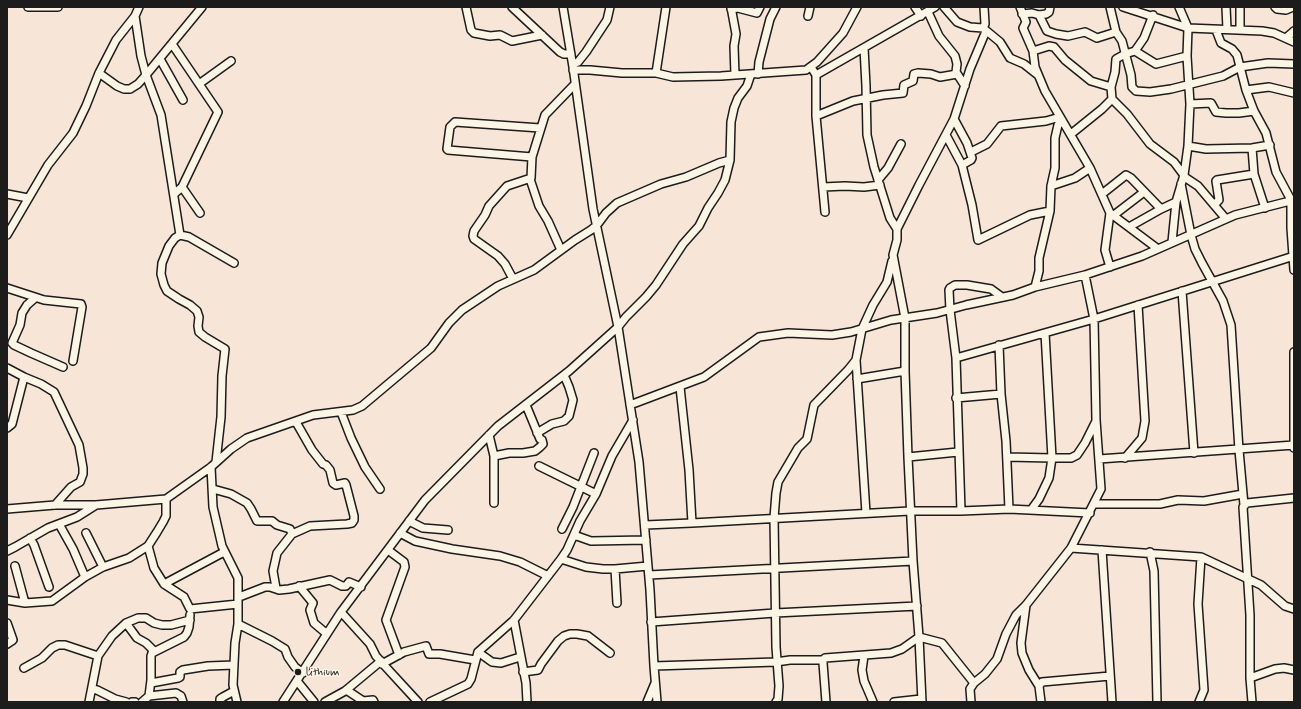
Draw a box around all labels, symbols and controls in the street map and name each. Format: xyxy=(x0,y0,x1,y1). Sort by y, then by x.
place label: lithium xyxy=(306,665,340,679)
marker: lithium xyxy=(293,667,303,677)

